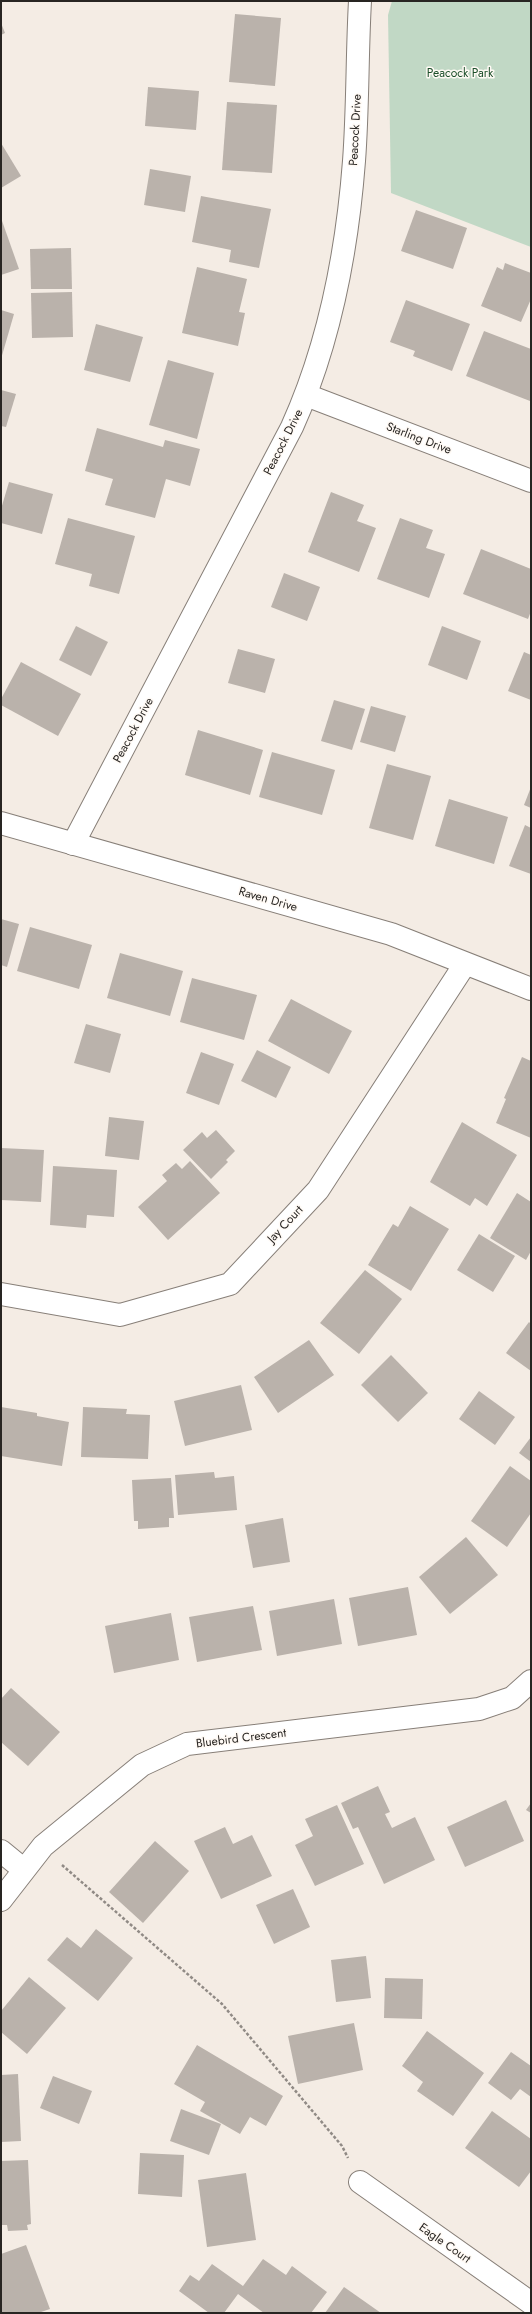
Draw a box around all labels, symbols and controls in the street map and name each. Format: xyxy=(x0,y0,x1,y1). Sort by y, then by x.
park label: Peacock Park xyxy=(427,64,494,82)
street label: Peacock Drive xyxy=(344,94,366,166)
street label: Peacock Drive xyxy=(259,406,307,478)
street label: Starling Drive xyxy=(384,417,454,459)
street label: Peacock Drive xyxy=(108,694,158,766)
street label: Raven Drive xyxy=(237,882,299,916)
street label: Jay Court xyxy=(262,1201,307,1248)
street label: Bluebird Crescent xyxy=(195,1724,287,1752)
street label: Eagle Court xyxy=(415,2218,475,2268)

